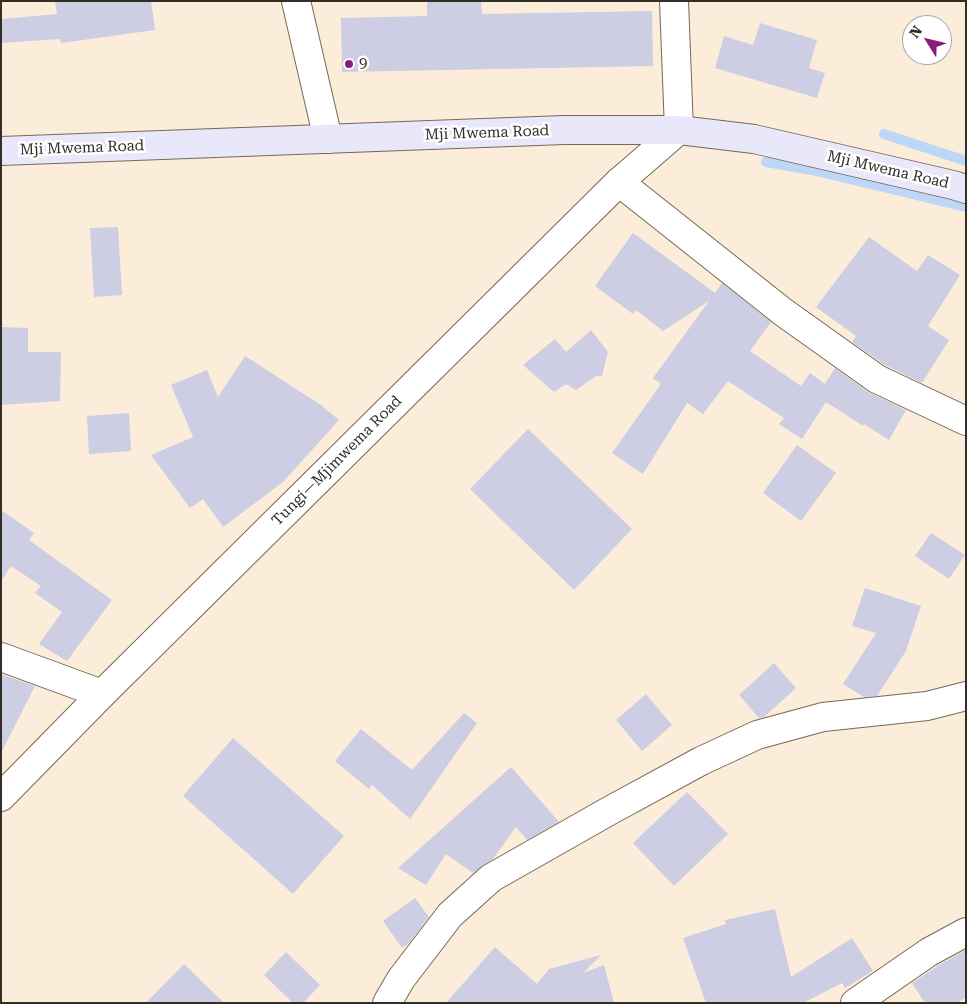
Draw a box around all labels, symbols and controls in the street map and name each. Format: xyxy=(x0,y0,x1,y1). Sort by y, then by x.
north arrow xyxy=(902,15,952,65)
text: N xyxy=(906,23,925,41)
place label: 9 xyxy=(359,55,367,73)
marker: 9 xyxy=(343,58,355,70)
street label: Mji Mwema Road xyxy=(425,122,549,144)
street label: Mji Mwema Road xyxy=(20,137,144,159)
street label: Mji Mwema Road xyxy=(825,147,951,193)
street label: Tungi—Mjimwema Road xyxy=(268,392,406,530)

